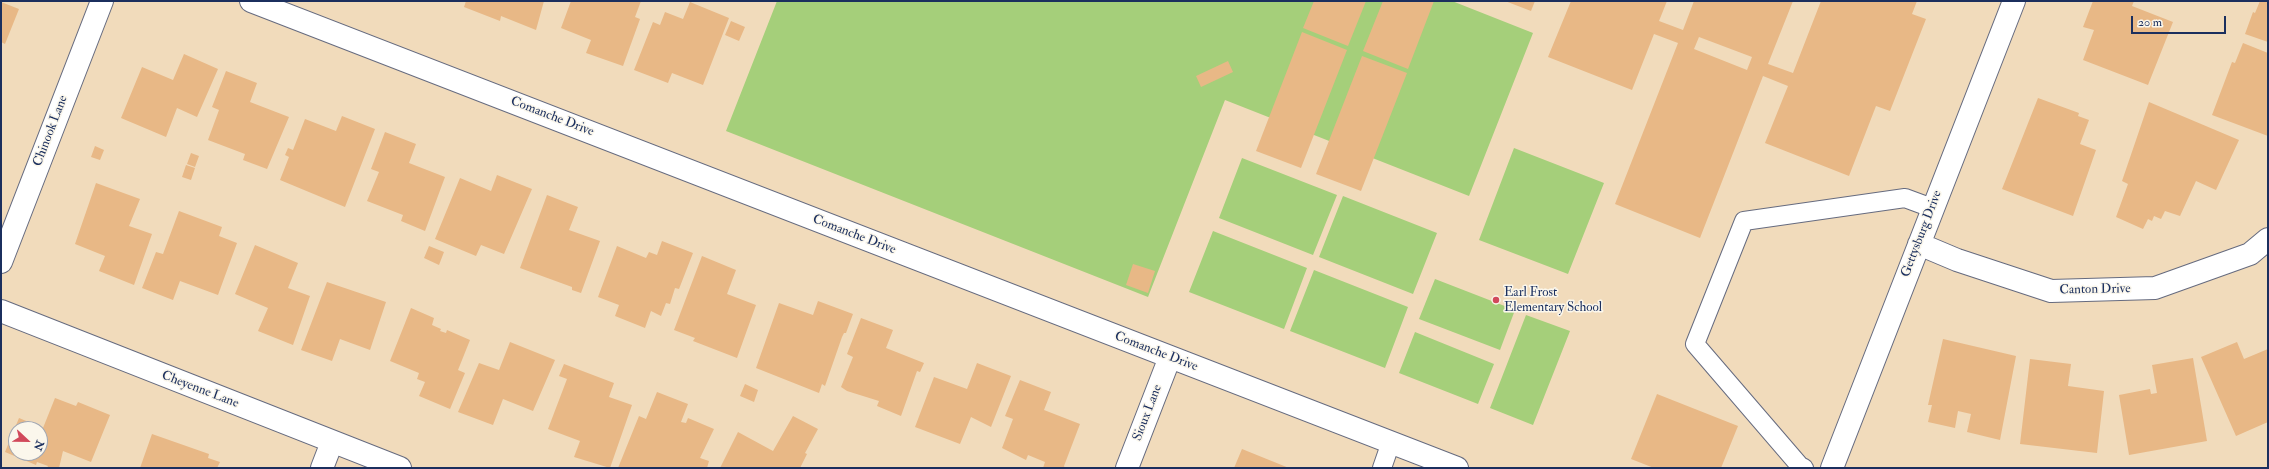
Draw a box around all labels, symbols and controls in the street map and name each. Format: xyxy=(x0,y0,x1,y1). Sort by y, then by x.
scale bar xyxy=(2133,8,2228,34)
text: 20 m xyxy=(2138,15,2162,30)
street label: Chinook Lane xyxy=(30,93,72,169)
street label: Comanche Drive xyxy=(508,94,596,140)
street label: Gettysburg Drive xyxy=(1898,188,1946,280)
street label: Comanche Drive xyxy=(810,212,898,258)
street label: Canton Drive xyxy=(2059,282,2131,298)
place label: Earl Frost Elementary School xyxy=(1504,285,1602,316)
marker: Earl Frost Elementary School xyxy=(1491,295,1501,305)
street label: Comanche Drive xyxy=(1112,329,1200,375)
street label: Cheyenne Lane xyxy=(159,368,241,412)
street label: Sioux Lane xyxy=(1130,383,1166,443)
north arrow xyxy=(8,421,48,461)
text: N xyxy=(31,438,47,452)

